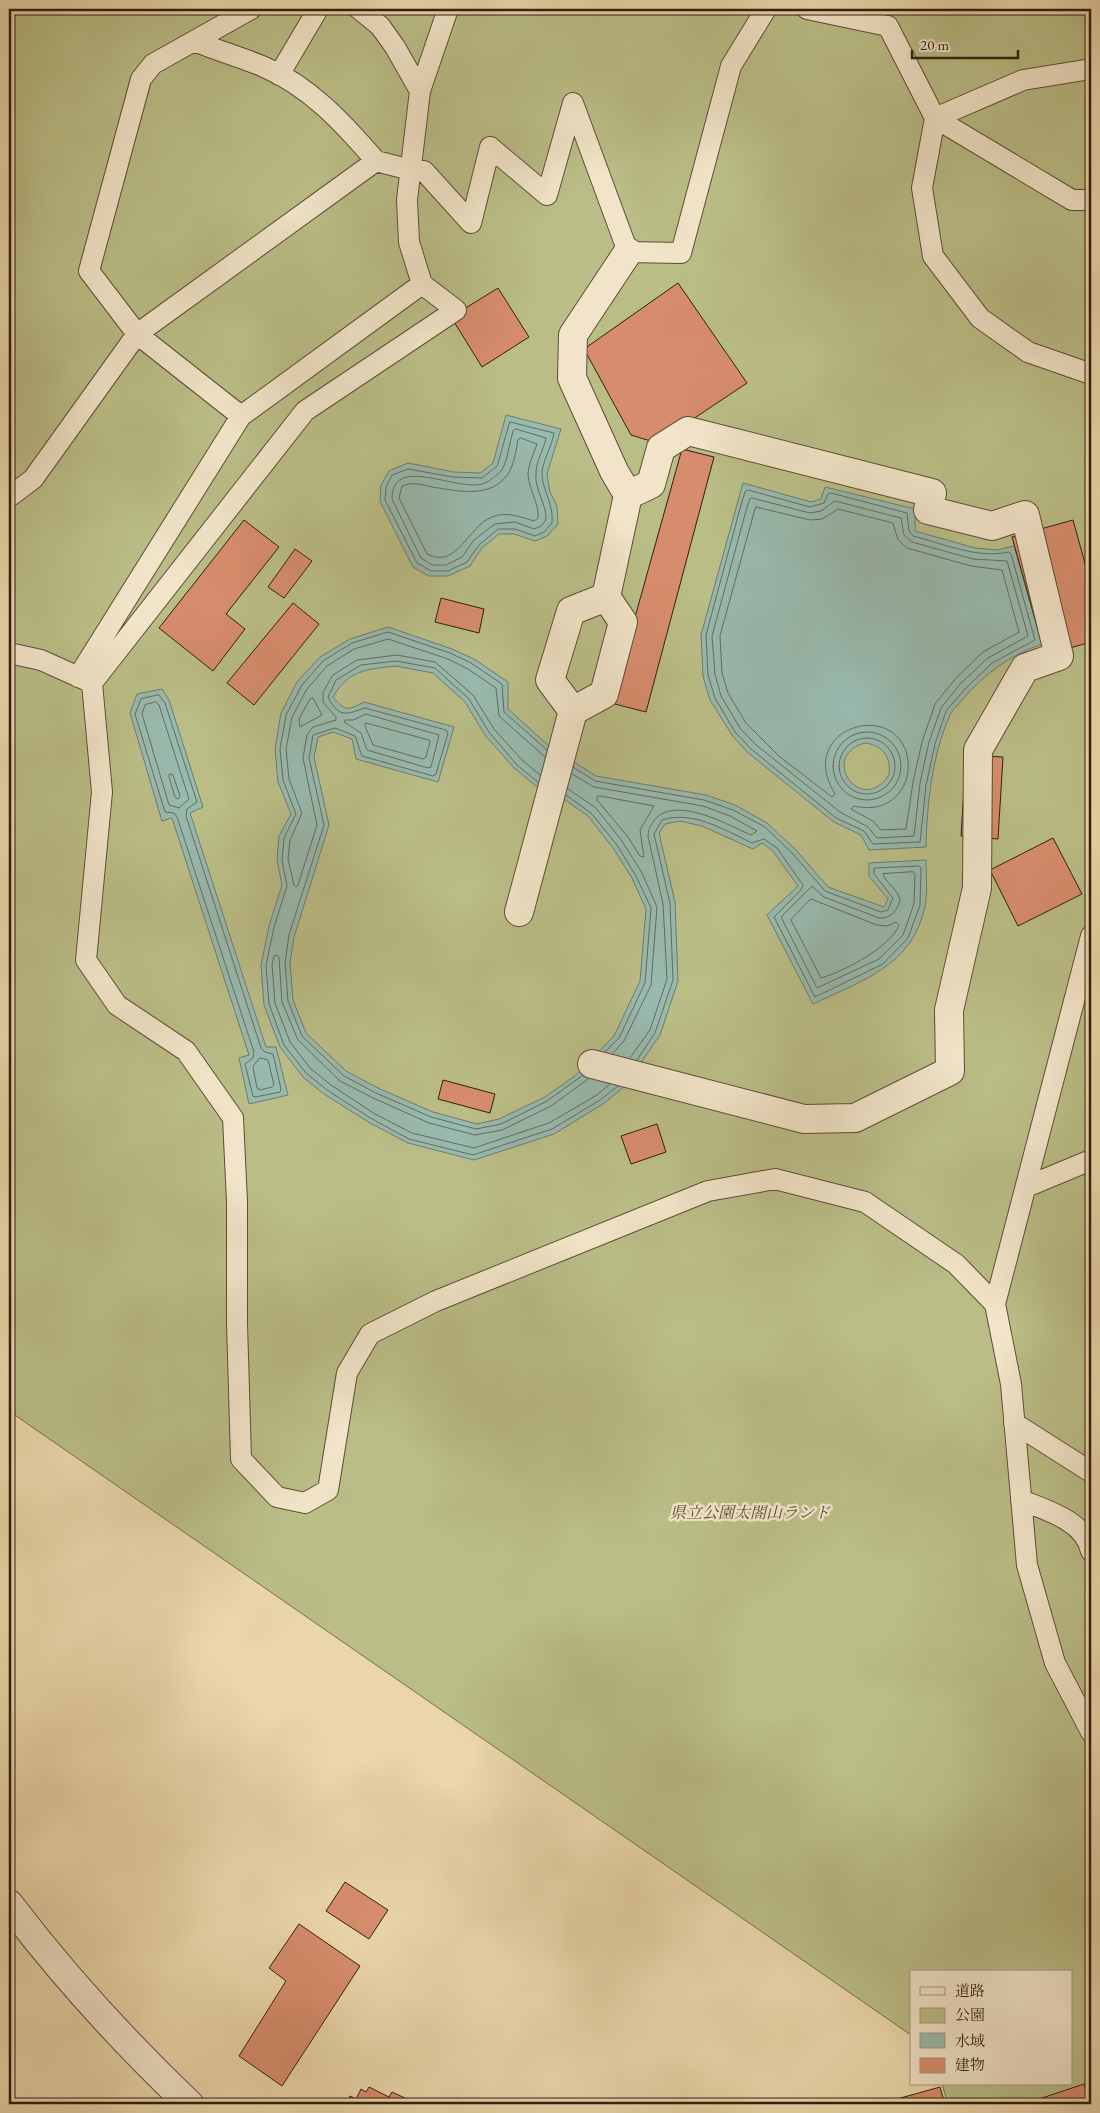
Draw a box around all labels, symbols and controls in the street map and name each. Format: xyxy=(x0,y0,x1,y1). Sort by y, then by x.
scale bar xyxy=(912,28,1019,60)
text: 20 m xyxy=(920,35,949,54)
park label: 県立公園太閤山ランド xyxy=(670,1502,831,1523)
legend xyxy=(910,1970,1072,2086)
text: 道路 xyxy=(955,1981,985,2000)
text: 公園 xyxy=(955,2005,985,2024)
text: 水域 xyxy=(955,2031,985,2050)
text: 建物 xyxy=(955,2055,985,2074)

